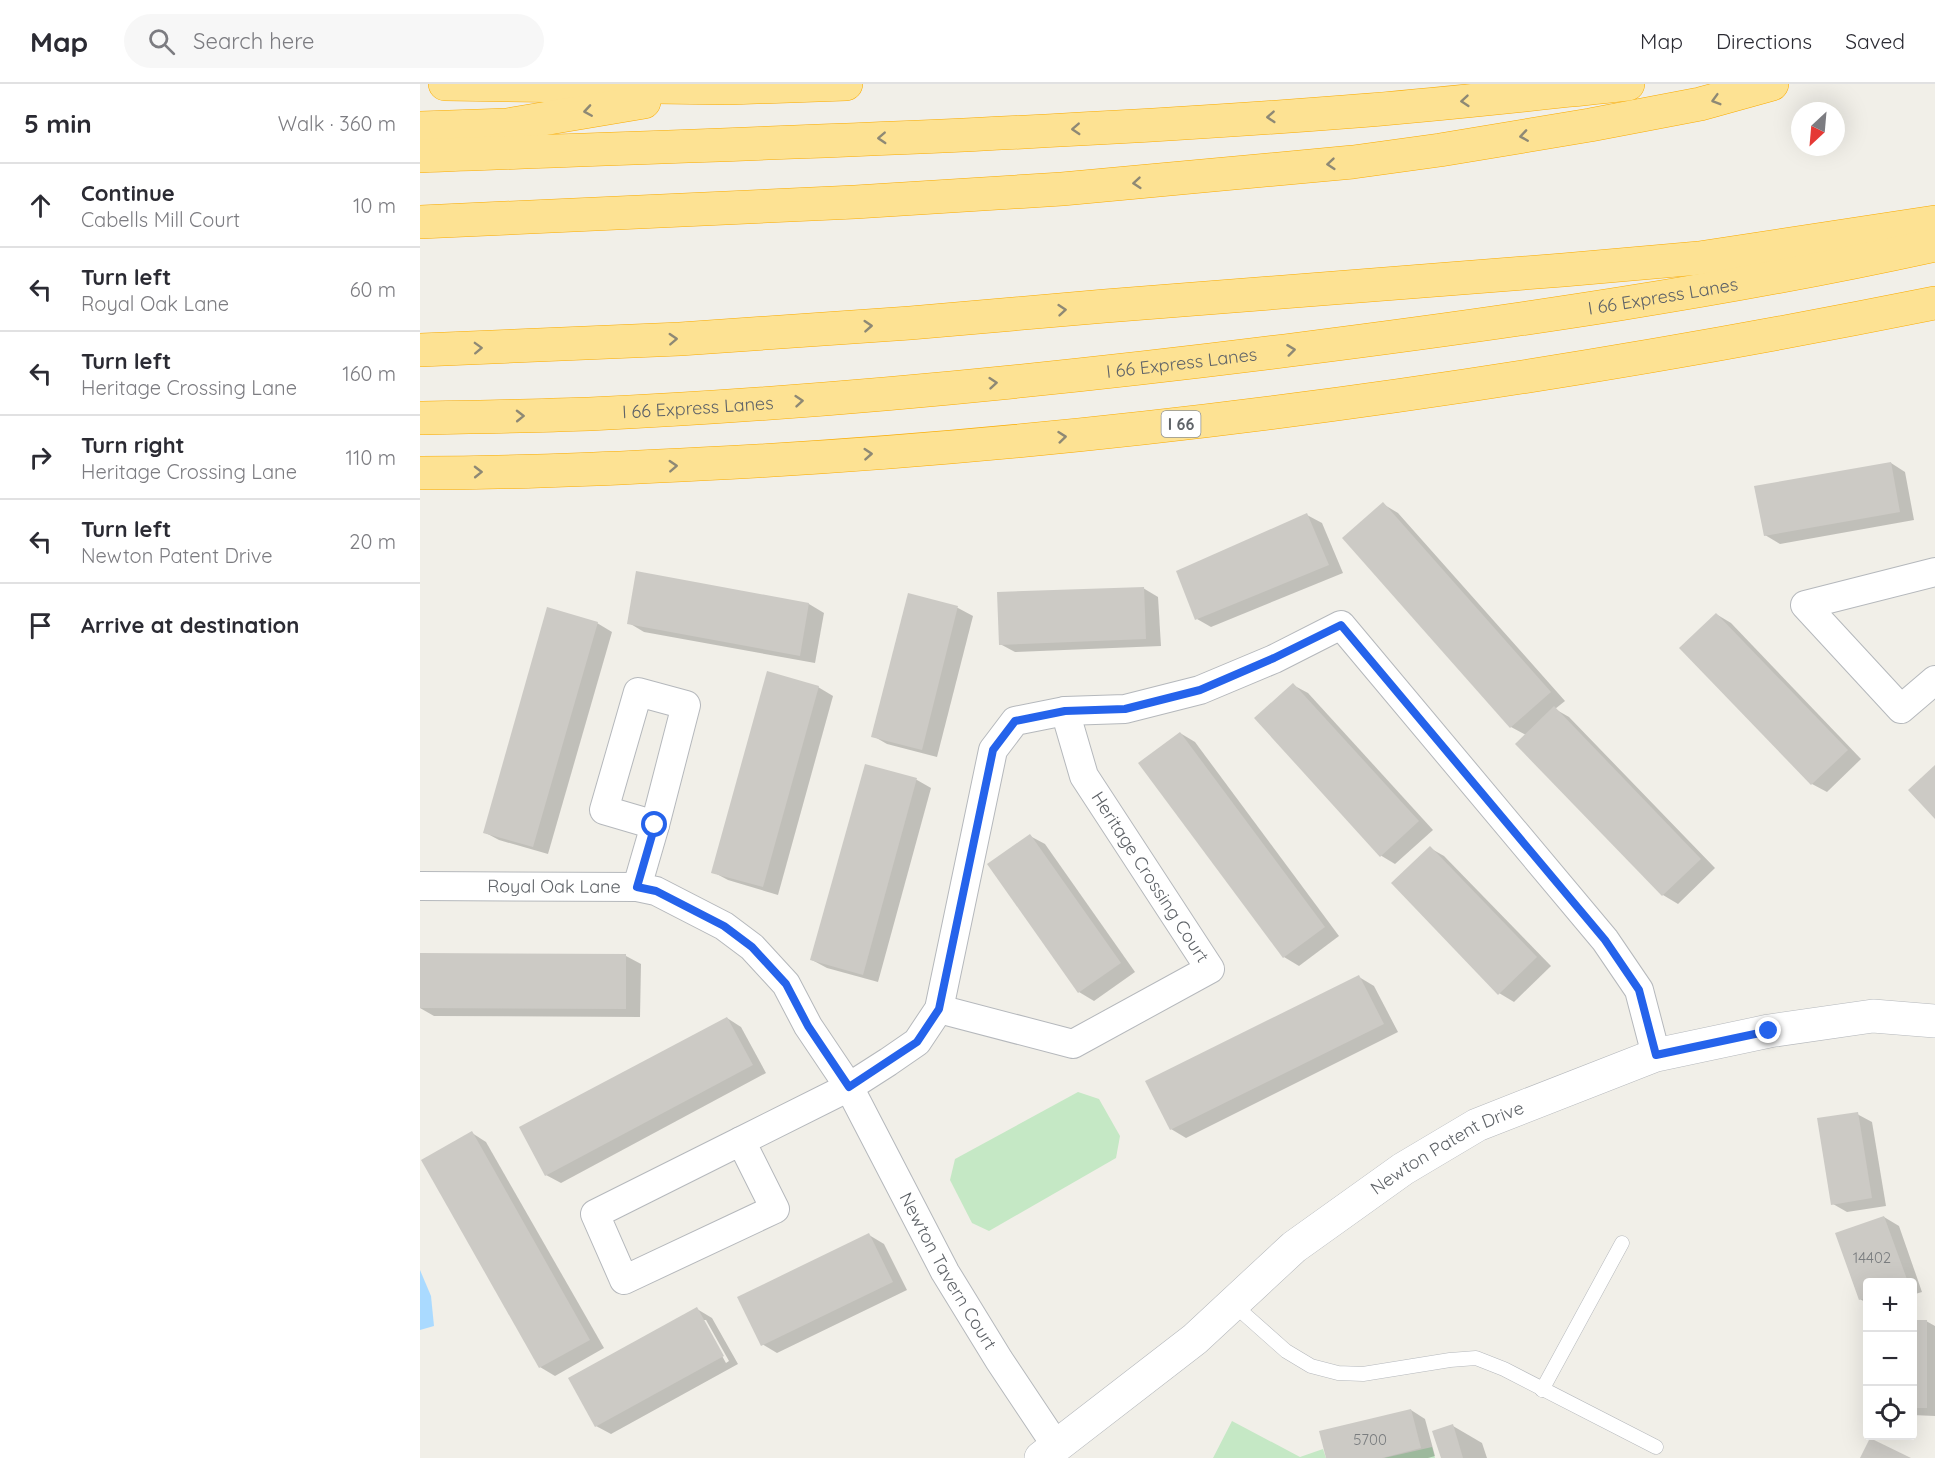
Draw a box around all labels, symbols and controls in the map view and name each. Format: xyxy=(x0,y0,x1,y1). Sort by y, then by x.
search box xyxy=(124,14,544,68)
text: Map xyxy=(30,24,88,59)
icon: search xyxy=(145,25,178,58)
text: Search here xyxy=(193,27,315,55)
text: Map xyxy=(1640,28,1683,54)
text: Directions xyxy=(1716,28,1812,54)
text: Saved xyxy=(1845,28,1905,54)
one-way arrow xyxy=(1711,93,1722,105)
one-way arrow xyxy=(1461,94,1470,107)
north arrow xyxy=(1791,102,1845,156)
one-way arrow xyxy=(583,105,593,117)
text: 5 min xyxy=(24,107,92,140)
one-way arrow xyxy=(1267,110,1276,123)
text: Walk · 360 m xyxy=(278,111,396,136)
one-way arrow xyxy=(1072,122,1081,135)
one-way arrow xyxy=(1520,129,1530,142)
one-way arrow xyxy=(877,132,886,145)
one-way arrow xyxy=(1327,157,1336,170)
one-way arrow xyxy=(1133,176,1142,189)
text: Continue xyxy=(81,179,175,207)
icon: ahead xyxy=(24,189,57,222)
text: 10 m xyxy=(353,193,396,218)
text: Cabells Mill Court xyxy=(81,207,240,232)
text: Turn left xyxy=(81,263,171,291)
street label: I 66 Express Lanes xyxy=(1586,272,1740,320)
icon: left xyxy=(24,273,57,306)
text: 60 m xyxy=(350,277,396,302)
text: Royal Oak Lane xyxy=(81,291,229,316)
one-way arrow xyxy=(1058,304,1067,317)
one-way arrow xyxy=(863,320,872,333)
one-way arrow xyxy=(669,333,678,346)
one-way arrow xyxy=(474,341,483,354)
street label: I 66 Express Lanes xyxy=(1105,342,1258,383)
one-way arrow xyxy=(1287,344,1296,356)
text: Turn left xyxy=(81,347,171,375)
icon: left xyxy=(24,357,57,390)
text: 160 m xyxy=(342,361,396,386)
text: Heritage Crossing Lane xyxy=(81,375,297,400)
one-way arrow xyxy=(989,377,998,390)
street label: I 66 Express Lanes xyxy=(621,391,774,423)
one-way arrow xyxy=(795,395,804,408)
one-way arrow xyxy=(516,409,525,422)
road number: I 66 xyxy=(1162,411,1200,437)
text: Turn right xyxy=(81,431,185,459)
one-way arrow xyxy=(1058,431,1067,444)
icon: right xyxy=(24,441,57,474)
text: 110 m xyxy=(346,445,396,470)
one-way arrow xyxy=(863,448,873,461)
text: Heritage Crossing Lane xyxy=(81,459,297,484)
one-way arrow xyxy=(669,459,678,472)
one-way arrow xyxy=(474,466,483,478)
text: Turn left xyxy=(81,515,171,543)
icon: left xyxy=(24,525,57,558)
text: 20 m xyxy=(349,529,396,554)
text: Newton Patent Drive xyxy=(81,543,273,568)
icon: arrive xyxy=(24,609,57,642)
text: Arrive at destination xyxy=(81,611,299,639)
street label: Heritage Crossing Court xyxy=(1087,787,1214,967)
route start xyxy=(641,811,667,837)
street label: Royal Oak Lane xyxy=(487,874,621,898)
route end xyxy=(1755,1017,1781,1043)
street label: Newton Patent Drive xyxy=(1366,1096,1527,1200)
street label: Newton Tavern Court xyxy=(895,1188,1002,1354)
house number: 14402 xyxy=(1853,1248,1891,1267)
map controls xyxy=(1863,1278,1917,1440)
button: + xyxy=(1863,1278,1917,1332)
button: − xyxy=(1863,1332,1917,1386)
button: locate xyxy=(1863,1386,1917,1440)
house number: 5700 xyxy=(1353,1430,1387,1449)

